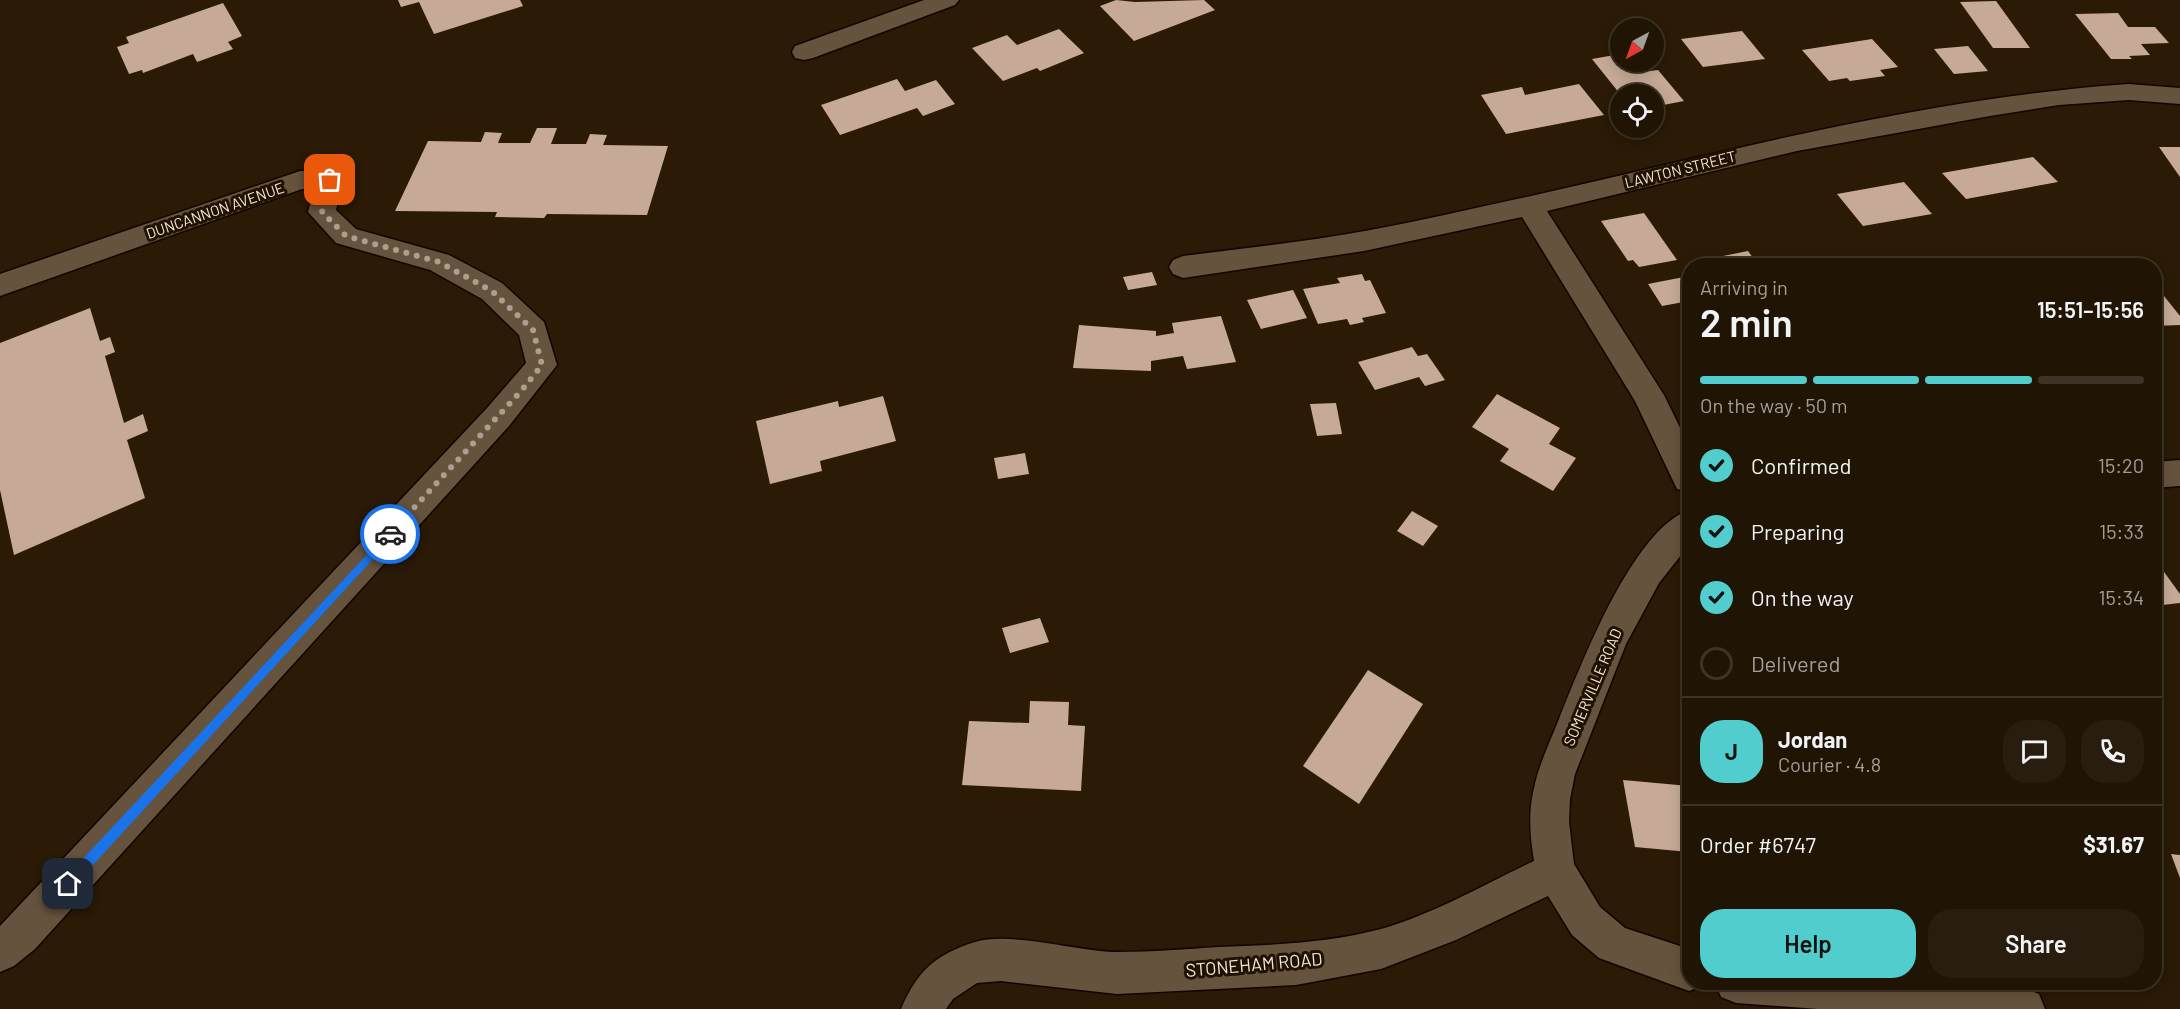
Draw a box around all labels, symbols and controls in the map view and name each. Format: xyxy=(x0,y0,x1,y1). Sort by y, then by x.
north arrow xyxy=(1610,18,1664,72)
map controls xyxy=(1610,18,1664,138)
button: locate xyxy=(1610,84,1664,138)
street label: LAWTON STREET xyxy=(1623,146,1737,192)
pin xyxy=(304,154,355,205)
icon: bag xyxy=(313,163,346,196)
street label: DUNCANNON AVENUE xyxy=(144,178,286,242)
text: Arriving in xyxy=(1700,275,1788,299)
text: 15:51–15:56 xyxy=(2037,296,2144,322)
text: 2 min xyxy=(1700,298,1793,345)
text: On the way · 50 m xyxy=(1700,393,1848,417)
icon: check xyxy=(1700,449,1733,482)
text: Confirmed xyxy=(1751,452,1851,478)
text: 15:20 xyxy=(2098,453,2144,477)
courier xyxy=(360,504,420,564)
icon: check xyxy=(1700,515,1733,548)
icon: car xyxy=(374,518,407,551)
text: Preparing xyxy=(1751,518,1844,544)
text: 15:33 xyxy=(2099,519,2144,543)
icon: check xyxy=(1700,581,1733,614)
text: On the way xyxy=(1751,584,1854,610)
text: 15:34 xyxy=(2099,585,2144,609)
street label: SOMERVILLE ROAD xyxy=(1559,626,1625,748)
text: Delivered xyxy=(1751,650,1840,676)
button: chat xyxy=(2003,720,2066,783)
button: phone xyxy=(2081,720,2144,783)
text: Jordan xyxy=(1778,726,1847,752)
text: J xyxy=(1725,738,1738,764)
text: Courier · 4.8 xyxy=(1778,752,1881,776)
text: Order #6747 xyxy=(1700,831,1816,857)
text: $31.67 xyxy=(2083,831,2144,857)
pin xyxy=(42,858,93,909)
icon: home xyxy=(51,867,84,900)
button: Help xyxy=(1700,909,1916,978)
button: Share xyxy=(1928,909,2144,978)
street label: STONEHAM ROAD xyxy=(1185,947,1323,981)

